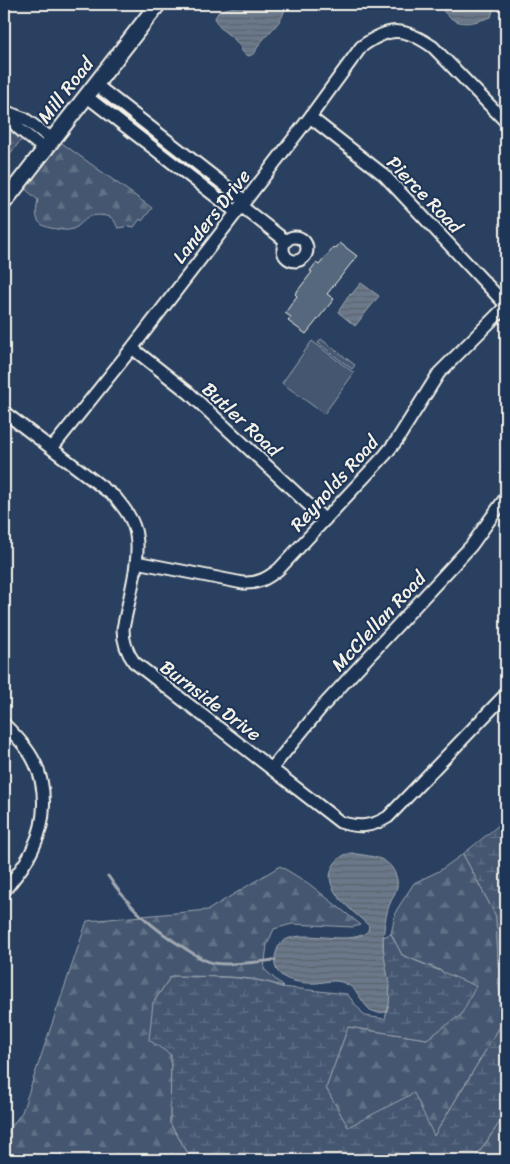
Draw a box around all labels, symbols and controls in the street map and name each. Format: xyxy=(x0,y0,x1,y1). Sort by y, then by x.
street label: Mill Road xyxy=(29,48,103,131)
street label: Pierce Road xyxy=(379,147,472,243)
street label: Landers Drive xyxy=(164,162,259,271)
street label: Butler Road xyxy=(194,374,291,466)
street label: Reynolds Road xyxy=(282,426,388,539)
street label: McClellan Road xyxy=(323,562,435,679)
street label: Burnside Drive xyxy=(153,651,269,750)

